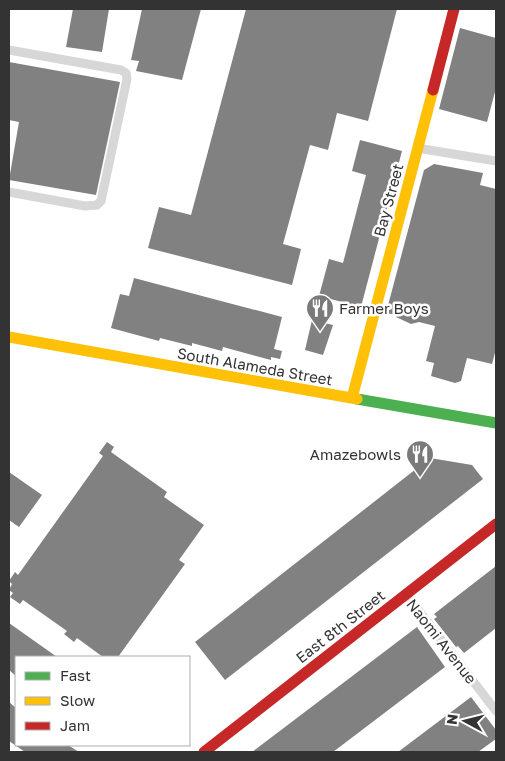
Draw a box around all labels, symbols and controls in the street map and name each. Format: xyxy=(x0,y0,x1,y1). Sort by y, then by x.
street label: Bay Street xyxy=(370,162,406,238)
restaurant icon: Farmer Boys xyxy=(305,293,335,332)
place label: Farmer Boys xyxy=(339,299,429,317)
street label: South Alameda Street xyxy=(176,343,334,389)
restaurant icon: Amazebowls xyxy=(405,439,435,478)
place label: Amazebowls xyxy=(310,445,401,463)
street label: East 8th Street xyxy=(292,586,388,666)
street label: Naomi Avenue xyxy=(403,595,481,687)
legend xyxy=(15,656,190,746)
text: Fast xyxy=(60,666,91,684)
text: Slow xyxy=(60,691,95,709)
north arrow xyxy=(440,696,490,746)
text: N xyxy=(443,713,461,726)
text: Jam xyxy=(60,716,90,734)

